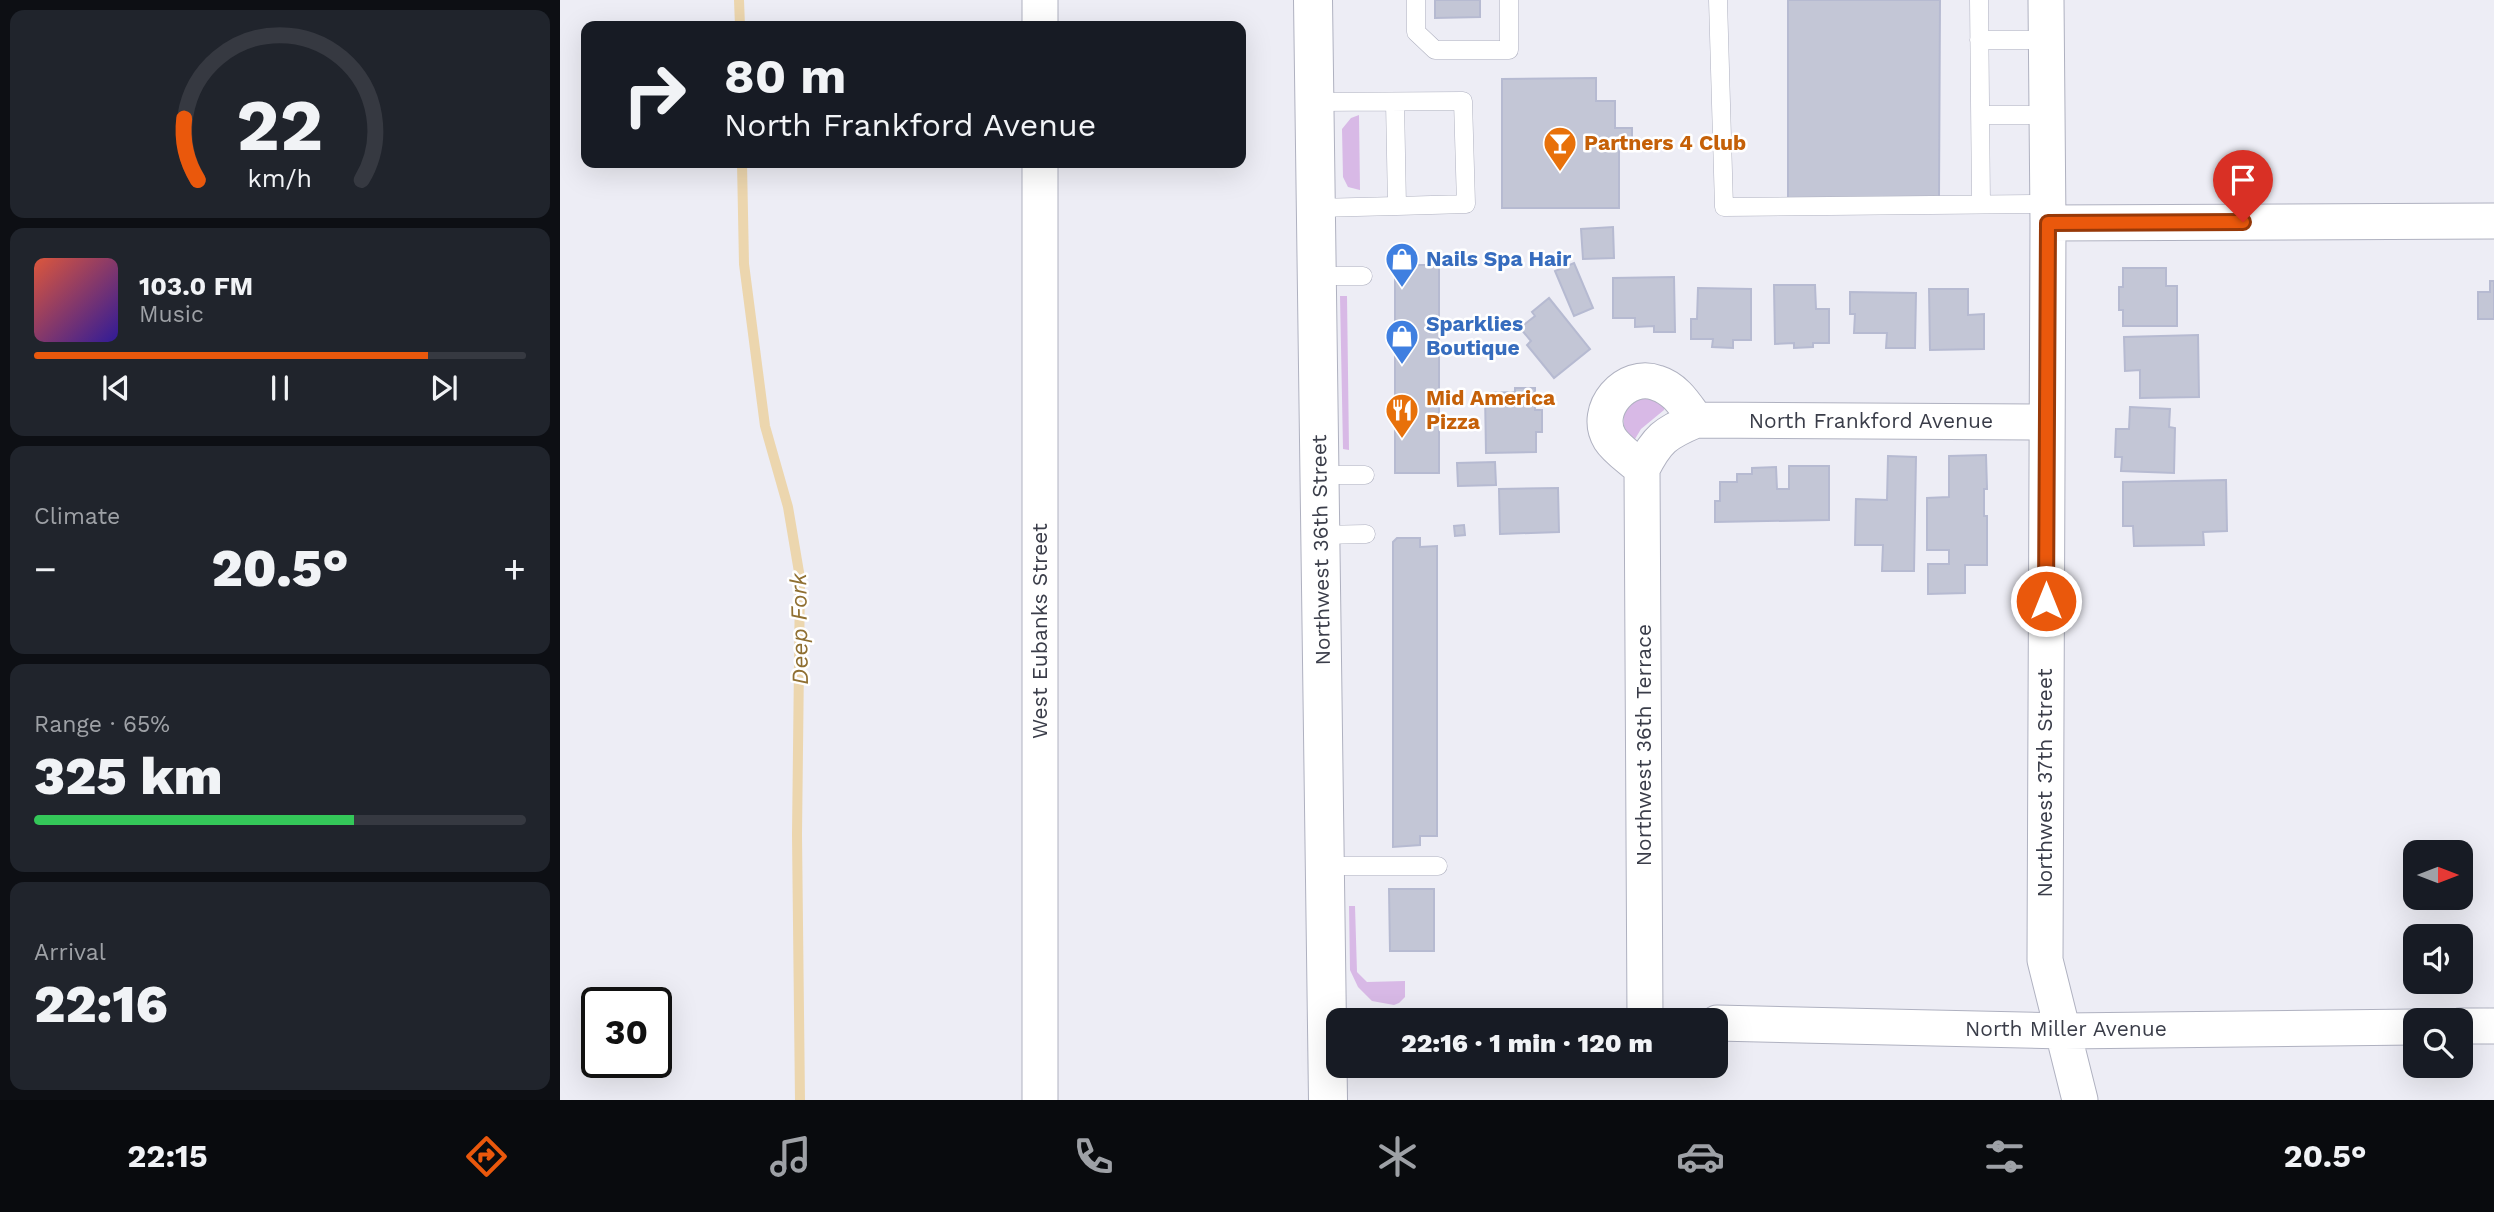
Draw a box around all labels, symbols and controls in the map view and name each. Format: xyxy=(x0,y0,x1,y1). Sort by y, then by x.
text: 80 m xyxy=(724,47,846,105)
icon: right xyxy=(609,49,700,140)
text: 22 xyxy=(237,82,323,168)
text: North Frankford Avenue xyxy=(724,106,1096,144)
bar icon: Partners 4 Club xyxy=(1541,124,1579,173)
place label: Partners 4 Club xyxy=(1584,130,1746,155)
pin xyxy=(2213,150,2273,222)
icon: arrive xyxy=(2224,161,2262,199)
text: km/h xyxy=(248,164,312,193)
shop icon: Nails Spa Hair xyxy=(1383,240,1421,289)
place label: Nails Spa Hair xyxy=(1426,246,1571,271)
text: 103.0 FM xyxy=(139,271,253,301)
text: Music xyxy=(139,301,204,328)
place label: Sparklies Boutique xyxy=(1426,311,1523,360)
shop icon: Sparklies Boutique xyxy=(1383,317,1421,366)
icon: previous xyxy=(97,369,135,407)
icon: pause xyxy=(261,369,299,407)
icon: next xyxy=(425,369,463,407)
place label: Mid America Pizza xyxy=(1426,385,1556,434)
restaurant icon: Mid America Pizza xyxy=(1383,391,1421,440)
street label: North Frankford Avenue xyxy=(1749,408,1993,433)
street label: Northwest 36th Street xyxy=(1306,434,1335,666)
text: Climate xyxy=(34,503,120,530)
street label: West Eubanks Street xyxy=(1027,523,1052,739)
text: 20.5° xyxy=(211,538,349,599)
text: − xyxy=(34,547,57,591)
text: + xyxy=(503,547,526,591)
position arrow xyxy=(2009,564,2083,638)
water label: Deep Fork xyxy=(785,571,814,685)
street label: Northwest 36th Terrace xyxy=(1631,624,1656,866)
street label: Northwest 37th Street xyxy=(2032,668,2057,898)
text: Range · 65% xyxy=(34,711,170,738)
text: 325 km xyxy=(34,746,223,807)
north arrow xyxy=(2403,840,2473,910)
map controls xyxy=(2403,840,2473,1078)
button: sound xyxy=(2403,924,2473,994)
text: Arrival xyxy=(34,939,106,966)
text: 22:16 xyxy=(34,974,168,1035)
speed limit sign: 30 xyxy=(581,987,672,1078)
button: search xyxy=(2403,1008,2473,1078)
street label: North Miller Avenue xyxy=(1965,1016,2167,1041)
text: 22:16 · 1 min · 120 m xyxy=(1401,1028,1653,1058)
icon: directions xyxy=(462,1132,511,1181)
icon: music xyxy=(766,1132,815,1181)
icon: phone xyxy=(1069,1132,1118,1181)
icon: climate xyxy=(1373,1132,1422,1181)
icon: car xyxy=(1676,1132,1725,1181)
icon: filters xyxy=(1980,1132,2029,1181)
text: 22:15 xyxy=(127,1137,208,1175)
text: 20.5° xyxy=(2283,1137,2367,1175)

